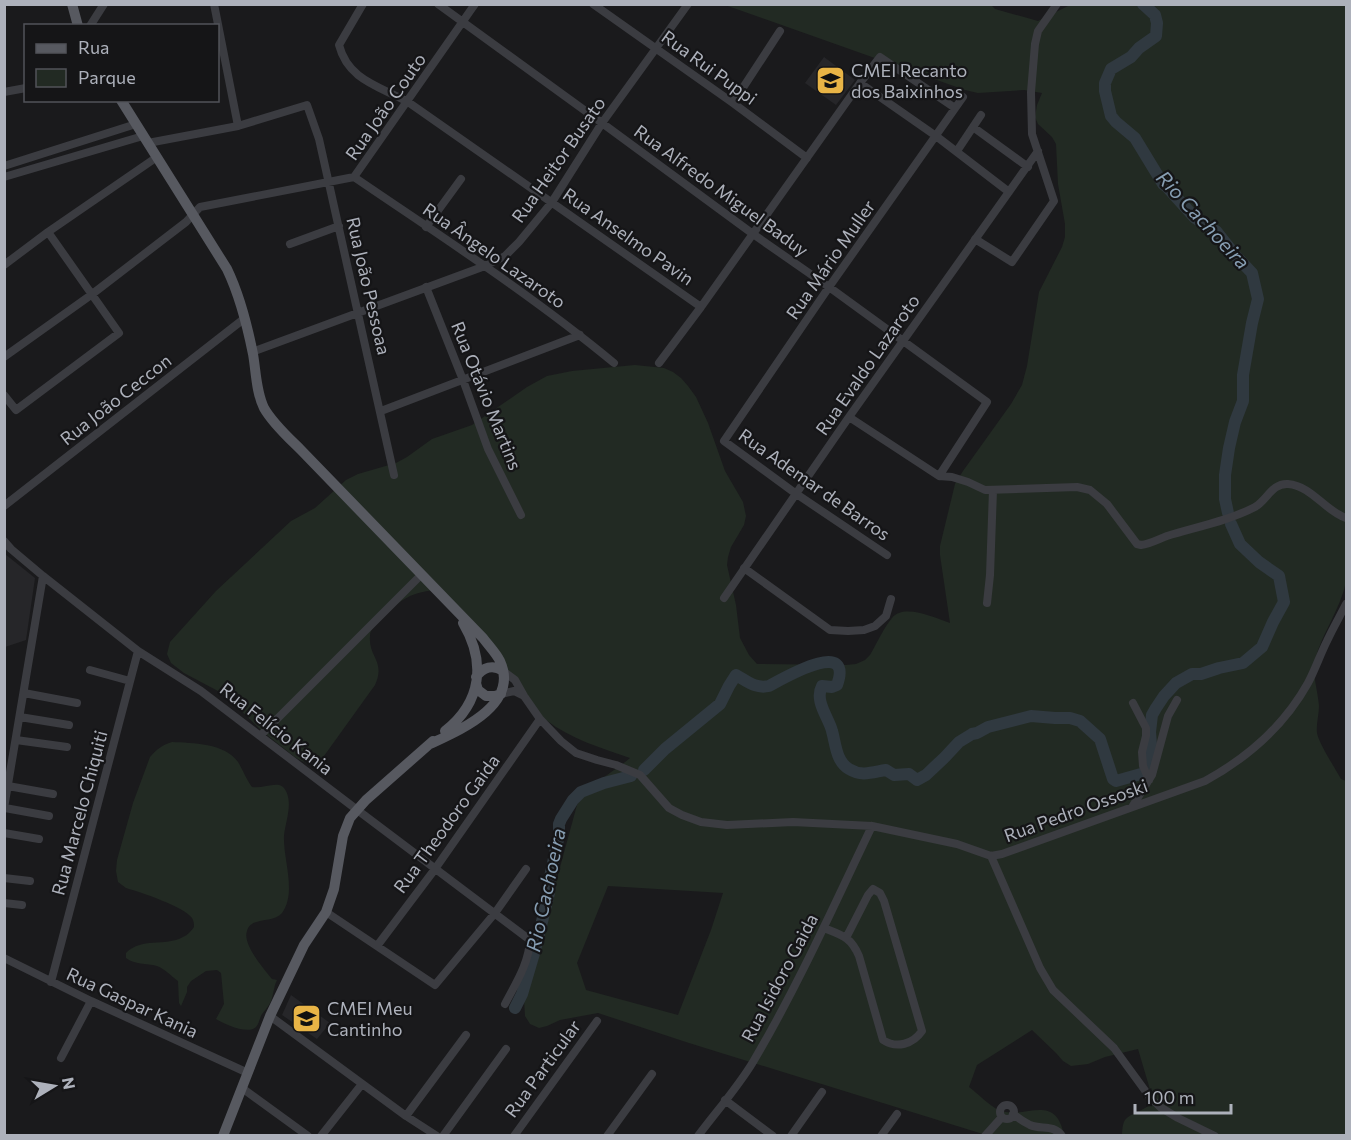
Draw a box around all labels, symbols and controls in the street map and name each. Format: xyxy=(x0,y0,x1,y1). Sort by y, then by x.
legend xyxy=(24,24,219,102)
street label: Rua Rui Puppi xyxy=(658,25,761,109)
text: Rua xyxy=(78,36,109,58)
street label: Rua João Couto xyxy=(340,49,430,164)
place label: CMEI Recanto dos Baixinhos xyxy=(851,59,967,102)
school or university icon: CMEI Recanto dos Baixinhos xyxy=(814,65,846,97)
text: Parque xyxy=(78,66,136,88)
street label: Rua Heitor Busato xyxy=(507,92,610,227)
street label: Rua Alfredo Miguel Baduy xyxy=(630,120,813,261)
water label: Rio Cachoeira xyxy=(1152,165,1255,273)
street label: Rua Anselmo Pavin xyxy=(559,183,698,289)
street label: Rua Mário Muller xyxy=(781,196,879,323)
street label: Rua Ângelo Lazaroto xyxy=(419,198,570,313)
street label: Rua João Pessoaa xyxy=(342,215,396,357)
street label: Rua Evaldo Lazaroto xyxy=(810,290,924,439)
street label: Rua Otávio Martins xyxy=(447,318,527,473)
street label: Rua João Ceccon xyxy=(55,349,175,449)
street label: Rua Ademar de Barros xyxy=(735,424,895,545)
street label: Rua Felício Kania xyxy=(216,677,337,779)
street label: Rua Marcelo Chiquiti xyxy=(46,728,112,898)
street label: Rua Theodoro Gaida xyxy=(388,750,504,897)
street label: Rua Pedro Ossoski xyxy=(1001,774,1150,846)
water label: Rio Cachoeira xyxy=(520,826,570,954)
street label: Rua Isidoro Gaida xyxy=(736,910,822,1045)
street label: Rua Gaspar Kania xyxy=(63,962,202,1042)
place label: CMEI Meu Cantinho xyxy=(327,997,412,1040)
school or university icon: CMEI Meu Cantinho xyxy=(290,1003,322,1035)
street label: Rua Particular xyxy=(500,1015,585,1121)
north arrow xyxy=(24,1056,84,1116)
text: N xyxy=(59,1075,80,1091)
scale bar xyxy=(1135,1077,1231,1115)
text: 100 m xyxy=(1144,1086,1194,1108)

